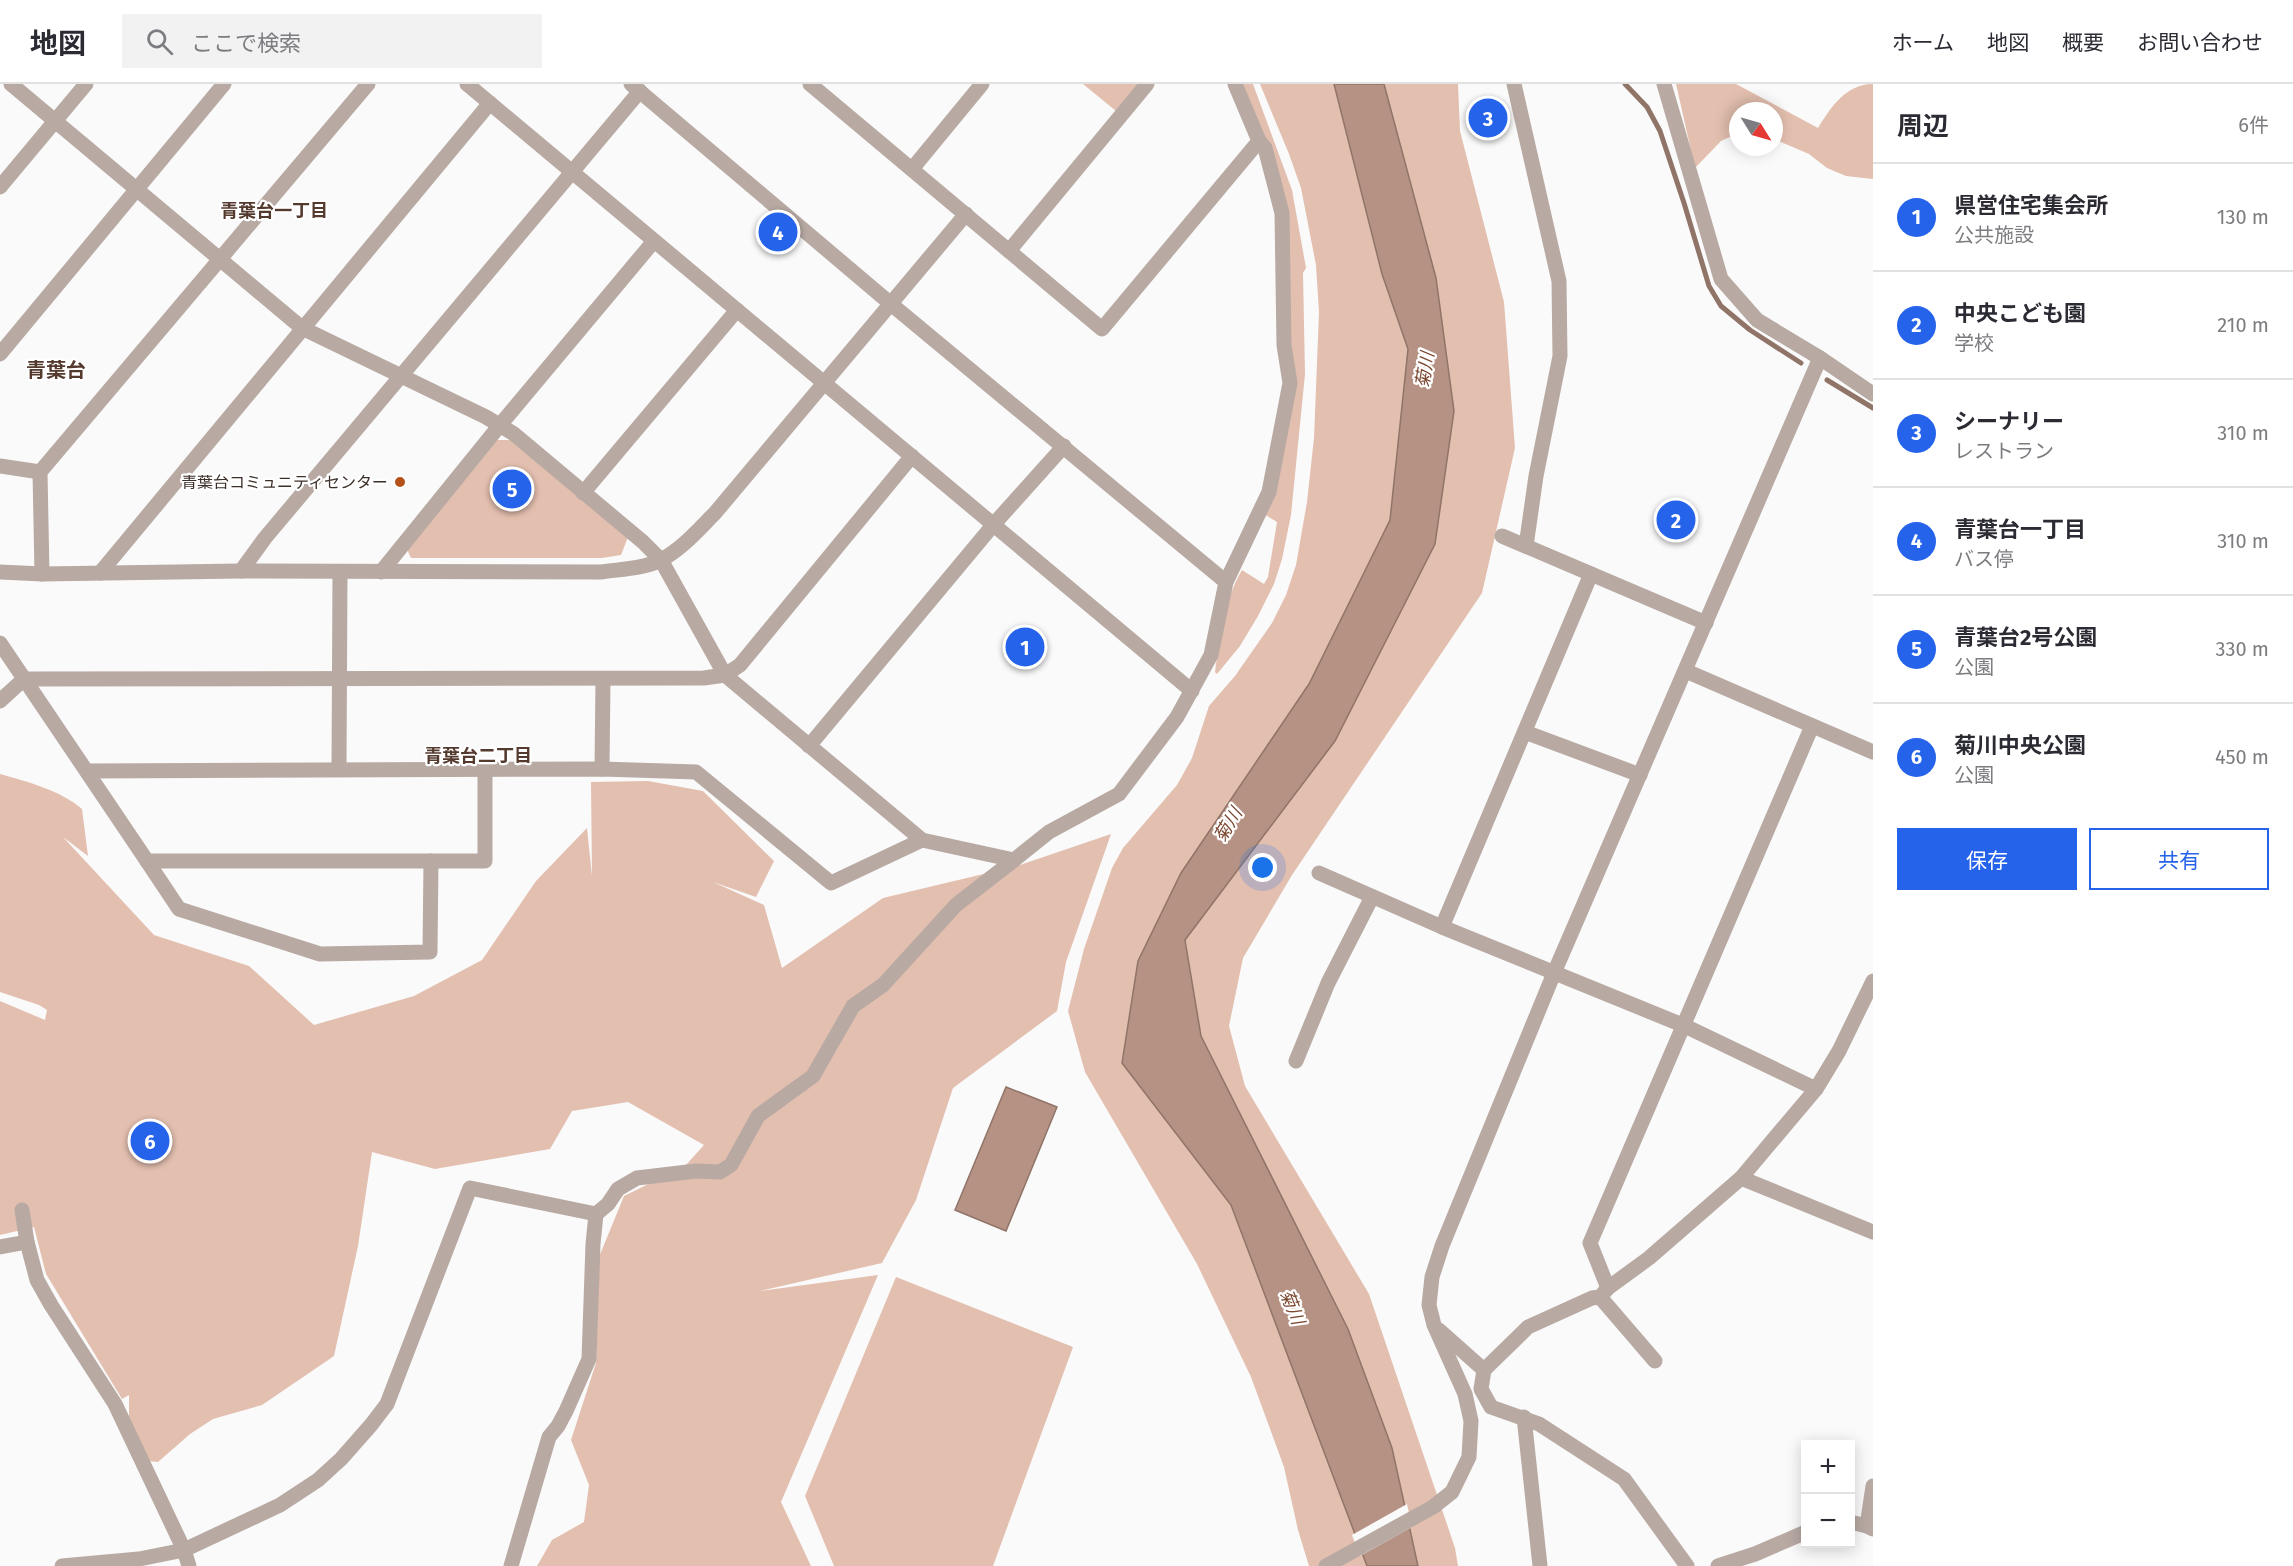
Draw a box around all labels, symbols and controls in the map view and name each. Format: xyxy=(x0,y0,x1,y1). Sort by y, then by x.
search box xyxy=(122,14,542,68)
icon: search xyxy=(143,25,176,58)
text: 地図 xyxy=(30,27,86,60)
text: ここで検索 xyxy=(191,30,301,57)
text: ホーム xyxy=(1892,30,1954,56)
text: 地図 xyxy=(1987,30,2029,56)
text: 概要 xyxy=(2062,30,2104,56)
text: お問い合わせ xyxy=(2137,30,2263,56)
pin: 3 xyxy=(1468,96,1508,141)
north arrow xyxy=(1729,102,1783,156)
text: 周辺 xyxy=(1897,111,1949,142)
text: 6件 xyxy=(2238,113,2269,137)
text: 県営住宅集会所 xyxy=(1954,192,2108,219)
district label: 青葉台一丁目 xyxy=(220,200,328,222)
text: 1 xyxy=(1912,205,1921,229)
text: 130 m xyxy=(2217,205,2269,229)
pin: 4 xyxy=(758,210,798,254)
text: 公共施設 xyxy=(1954,223,2034,247)
text: 中央こども園 xyxy=(1954,300,2086,327)
text: 2 xyxy=(1911,313,1922,337)
text: 210 m xyxy=(2217,313,2269,337)
text: 学校 xyxy=(1954,331,1994,355)
water label: 菊川 xyxy=(1411,349,1439,389)
district label: 青葉台 xyxy=(26,358,86,382)
text: シーナリー xyxy=(1954,408,2064,435)
text: 3 xyxy=(1911,421,1922,445)
text: 310 m xyxy=(2217,421,2269,445)
text: レストラン xyxy=(1954,439,2054,463)
pin: 5 xyxy=(492,466,532,512)
place label: 青葉台コミュニティセンター xyxy=(181,473,388,492)
marker: 青葉台コミュニティセンター xyxy=(393,475,407,489)
pin: 2 xyxy=(1656,498,1696,542)
text: 青葉台一丁目 xyxy=(1954,516,2086,543)
text: 4 xyxy=(1911,529,1922,553)
text: 310 m xyxy=(2217,529,2269,553)
text: バス停 xyxy=(1954,547,2014,571)
pin: 1 xyxy=(1006,624,1044,670)
text: 青葉台2号公園 xyxy=(1954,624,2097,651)
text: 5 xyxy=(1911,637,1922,661)
text: 330 m xyxy=(2215,637,2269,661)
text: 公園 xyxy=(1954,655,1994,679)
text: 菊川中央公園 xyxy=(1954,732,2086,759)
district label: 青葉台二丁目 xyxy=(424,745,532,767)
text: 6 xyxy=(1911,745,1922,769)
text: 450 m xyxy=(2215,745,2269,769)
text: 公園 xyxy=(1954,763,1994,787)
water label: 菊川 xyxy=(1209,802,1248,846)
button: 保存 xyxy=(1897,828,2077,890)
button: 共有 xyxy=(2089,828,2269,890)
your location xyxy=(1248,853,1277,882)
pin: 6 xyxy=(130,1118,170,1164)
water label: 菊川 xyxy=(1275,1286,1310,1330)
map controls xyxy=(1801,1440,1855,1548)
button: + xyxy=(1801,1440,1855,1494)
button: − xyxy=(1801,1494,1855,1548)

